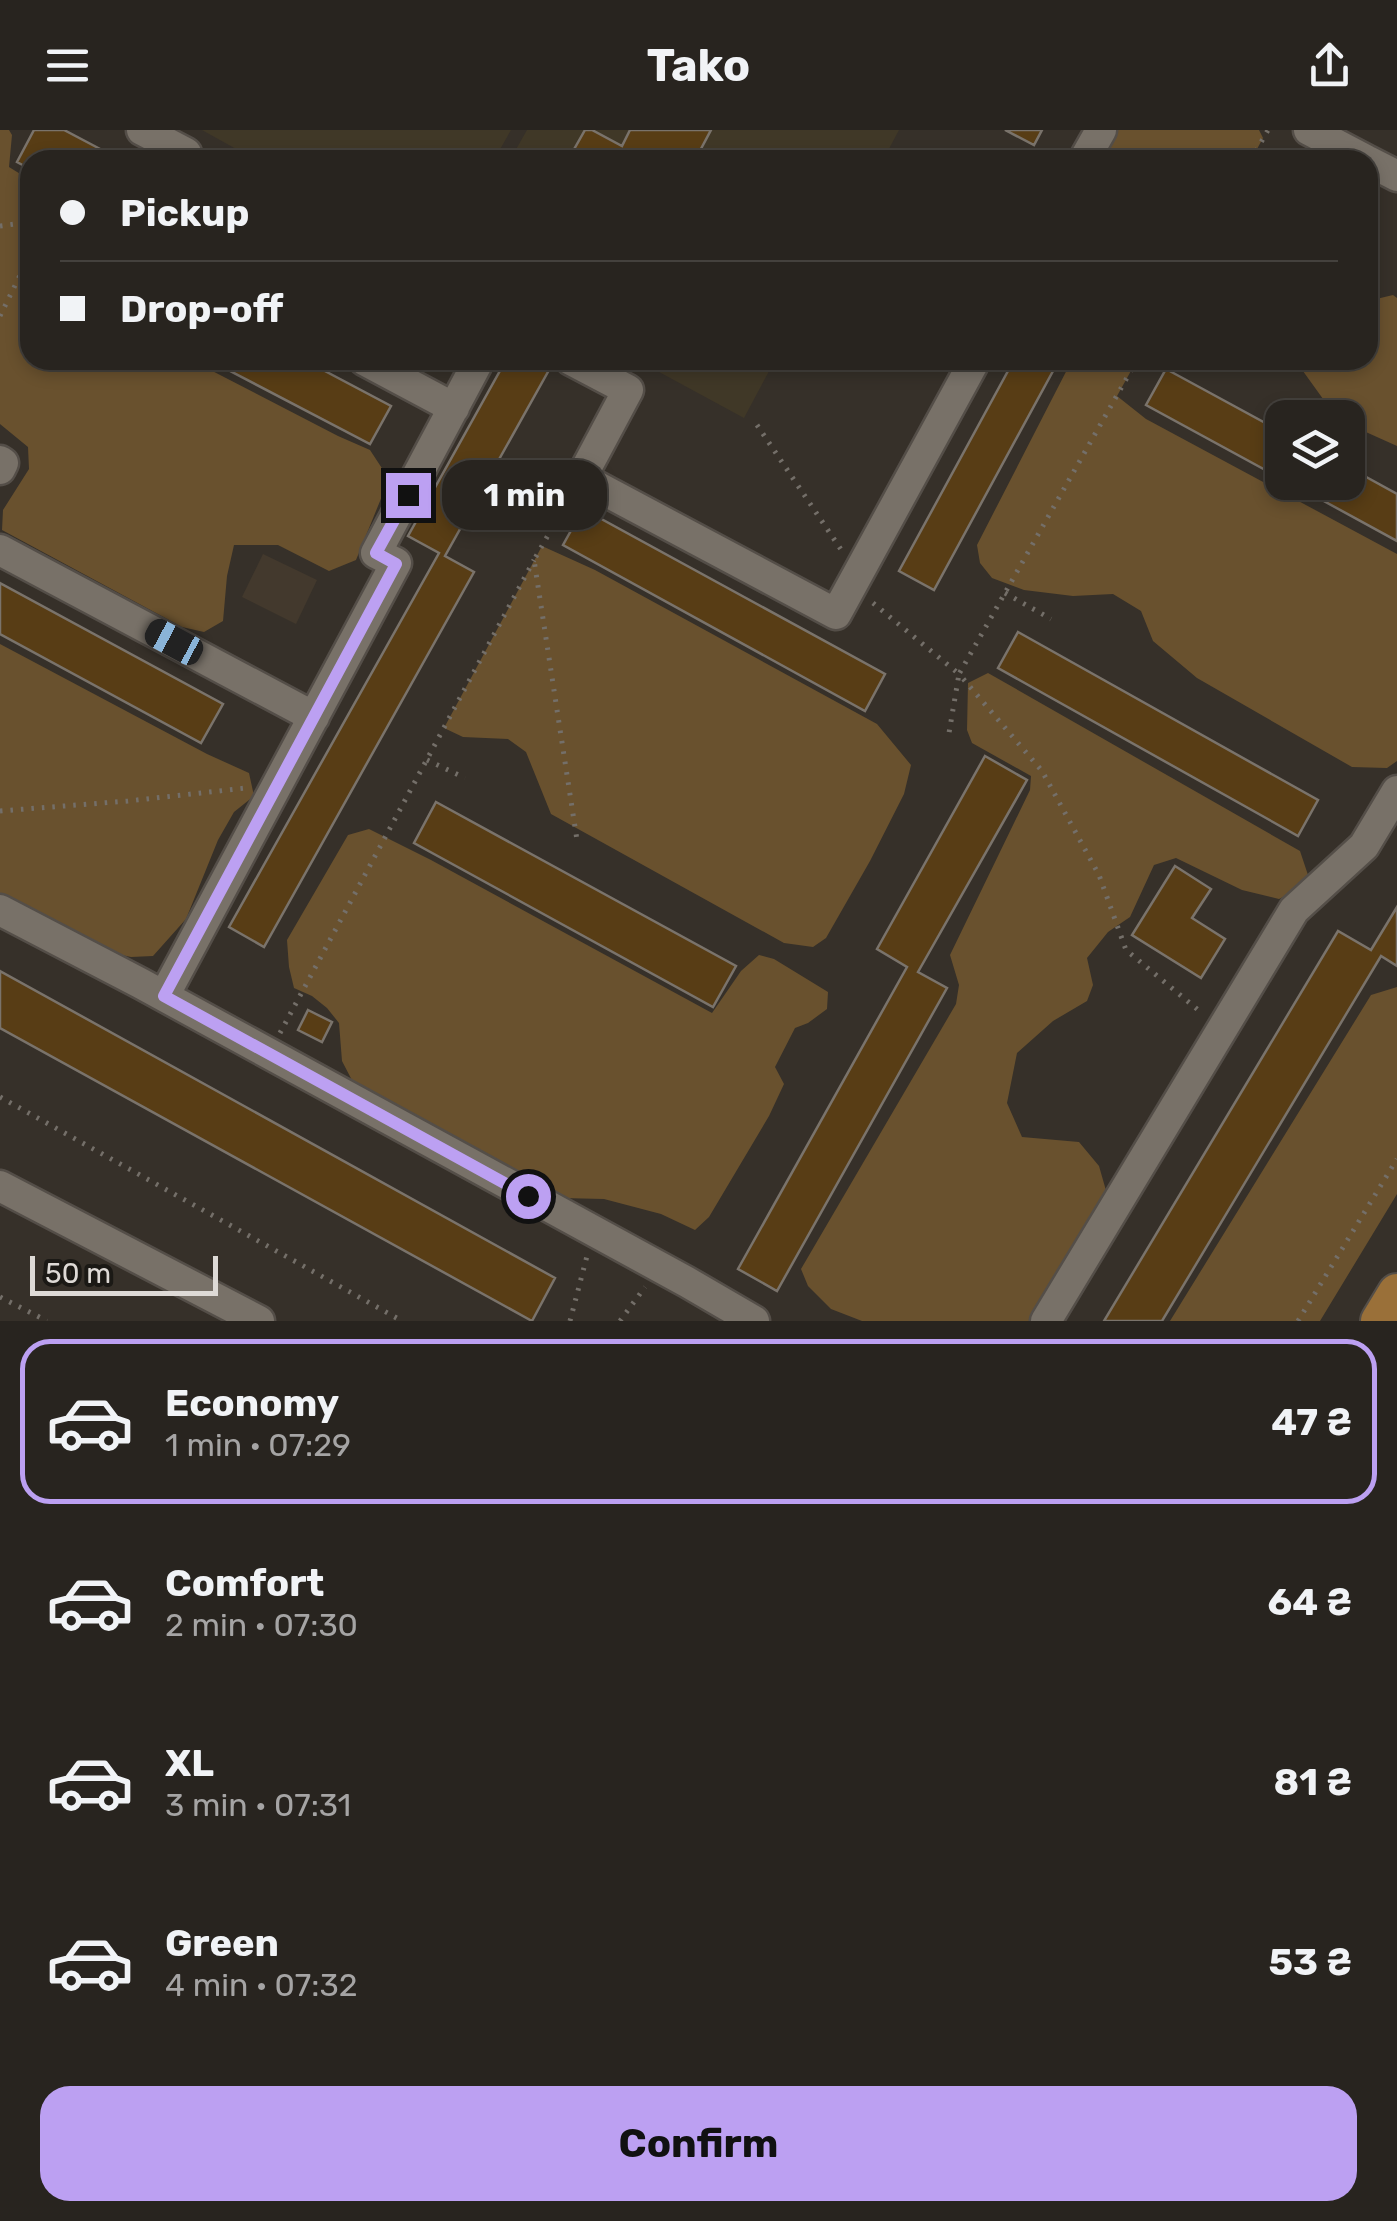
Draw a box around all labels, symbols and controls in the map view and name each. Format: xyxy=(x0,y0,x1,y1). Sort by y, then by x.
icon: menu xyxy=(40,38,95,93)
icon: share xyxy=(1302,38,1357,93)
text: Tako xyxy=(647,39,750,92)
text: Pickup xyxy=(120,190,249,236)
text: Drop-off xyxy=(120,286,283,332)
map controls xyxy=(1265,400,1365,500)
button: layers xyxy=(1265,400,1365,500)
callout: 1 min xyxy=(443,460,608,530)
route end xyxy=(386,473,431,518)
text: 1 min xyxy=(484,476,565,514)
car xyxy=(140,615,208,669)
route start xyxy=(506,1174,551,1219)
scale bar xyxy=(30,1251,218,1296)
text: 50 m xyxy=(45,1257,111,1290)
icon: car xyxy=(45,1377,135,1467)
text: Economy xyxy=(165,1380,339,1426)
text: 47 ₴ xyxy=(1271,1399,1352,1445)
text: 1 min · 07:29 xyxy=(165,1426,351,1464)
icon: car xyxy=(45,1557,135,1647)
text: Comfort xyxy=(165,1560,324,1606)
text: 64 ₴ xyxy=(1267,1579,1352,1625)
text: 2 min · 07:30 xyxy=(165,1606,358,1644)
icon: car xyxy=(45,1737,135,1827)
text: XL xyxy=(165,1740,214,1786)
text: 81 ₴ xyxy=(1274,1759,1352,1805)
text: 3 min · 07:31 xyxy=(165,1786,351,1824)
icon: car xyxy=(45,1917,135,2007)
text: Green xyxy=(165,1920,279,1966)
text: 53 ₴ xyxy=(1269,1939,1352,1985)
text: 4 min · 07:32 xyxy=(165,1966,357,2004)
button: Confirm xyxy=(40,2086,1357,2201)

